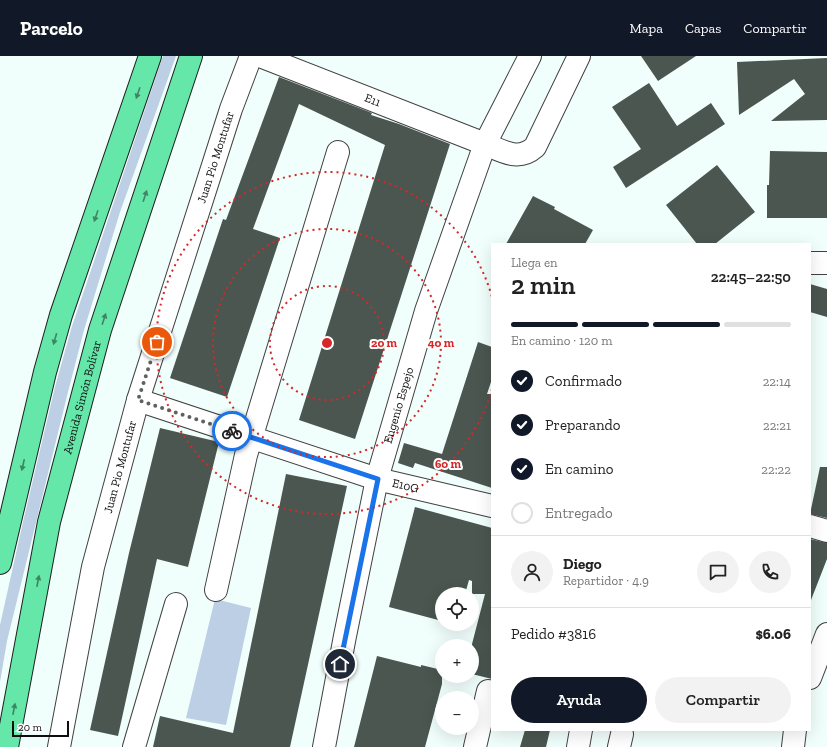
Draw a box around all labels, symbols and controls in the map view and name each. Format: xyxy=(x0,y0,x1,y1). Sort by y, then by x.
text: Parcelo xyxy=(20,17,83,40)
text: Mapa xyxy=(630,20,663,37)
text: Capas xyxy=(685,20,721,37)
text: Compartir xyxy=(743,20,807,37)
one-way arrow xyxy=(135,87,141,99)
street label: E11 xyxy=(363,91,383,110)
street label: Juan Pio Montufar xyxy=(194,109,237,205)
one-way arrow xyxy=(142,189,148,201)
one-way arrow xyxy=(92,210,98,222)
text: Llega en xyxy=(511,255,558,270)
text: 22:45–22:50 xyxy=(711,268,791,286)
text: 2 min xyxy=(511,269,575,301)
one-way arrow xyxy=(101,313,107,325)
pin xyxy=(140,325,174,359)
icon: bag xyxy=(146,331,168,353)
one-way arrow xyxy=(52,333,58,345)
text: En camino · 120 m xyxy=(511,333,612,348)
centre of rings xyxy=(320,336,334,350)
text: 20 m xyxy=(371,336,398,350)
text: 40 m xyxy=(428,336,455,350)
street label: Avenida Simón Bolívar xyxy=(60,339,104,455)
street label: Eugenio Espejo xyxy=(381,365,416,445)
icon: check xyxy=(511,370,533,392)
text: Confirmado xyxy=(545,372,622,390)
text: 22:14 xyxy=(763,374,791,389)
courier xyxy=(212,411,252,451)
icon: check xyxy=(511,414,533,436)
text: Preparando xyxy=(545,416,621,434)
text: 22:21 xyxy=(763,418,791,433)
street label: Juan Pio Montufar xyxy=(101,419,139,515)
icon: bike xyxy=(221,420,243,442)
text: 60 m xyxy=(435,457,462,471)
icon: check xyxy=(511,458,533,480)
one-way arrow xyxy=(20,459,26,472)
text: En camino xyxy=(545,460,613,478)
text: 22:22 xyxy=(761,462,791,477)
street label: E10G xyxy=(391,476,420,496)
text: Entregado xyxy=(545,504,613,522)
button: person xyxy=(511,551,553,593)
button: chat xyxy=(697,551,739,593)
button: phone xyxy=(749,551,791,593)
text: Diego xyxy=(563,555,602,573)
text: Repartidor · 4.9 xyxy=(563,573,649,588)
one-way arrow xyxy=(36,575,42,587)
map controls xyxy=(435,587,479,735)
button: locate xyxy=(435,587,479,631)
text: Pedido #3816 xyxy=(511,625,596,643)
text: $6.06 xyxy=(755,625,791,643)
button: + xyxy=(435,639,479,683)
pin xyxy=(323,647,357,681)
icon: home xyxy=(329,653,351,675)
button: Ayuda xyxy=(511,677,647,723)
button: Compartir xyxy=(655,677,791,723)
button: − xyxy=(435,691,479,735)
one-way arrow xyxy=(11,703,17,715)
scale bar xyxy=(12,719,69,738)
text: 20 m xyxy=(18,721,42,734)

